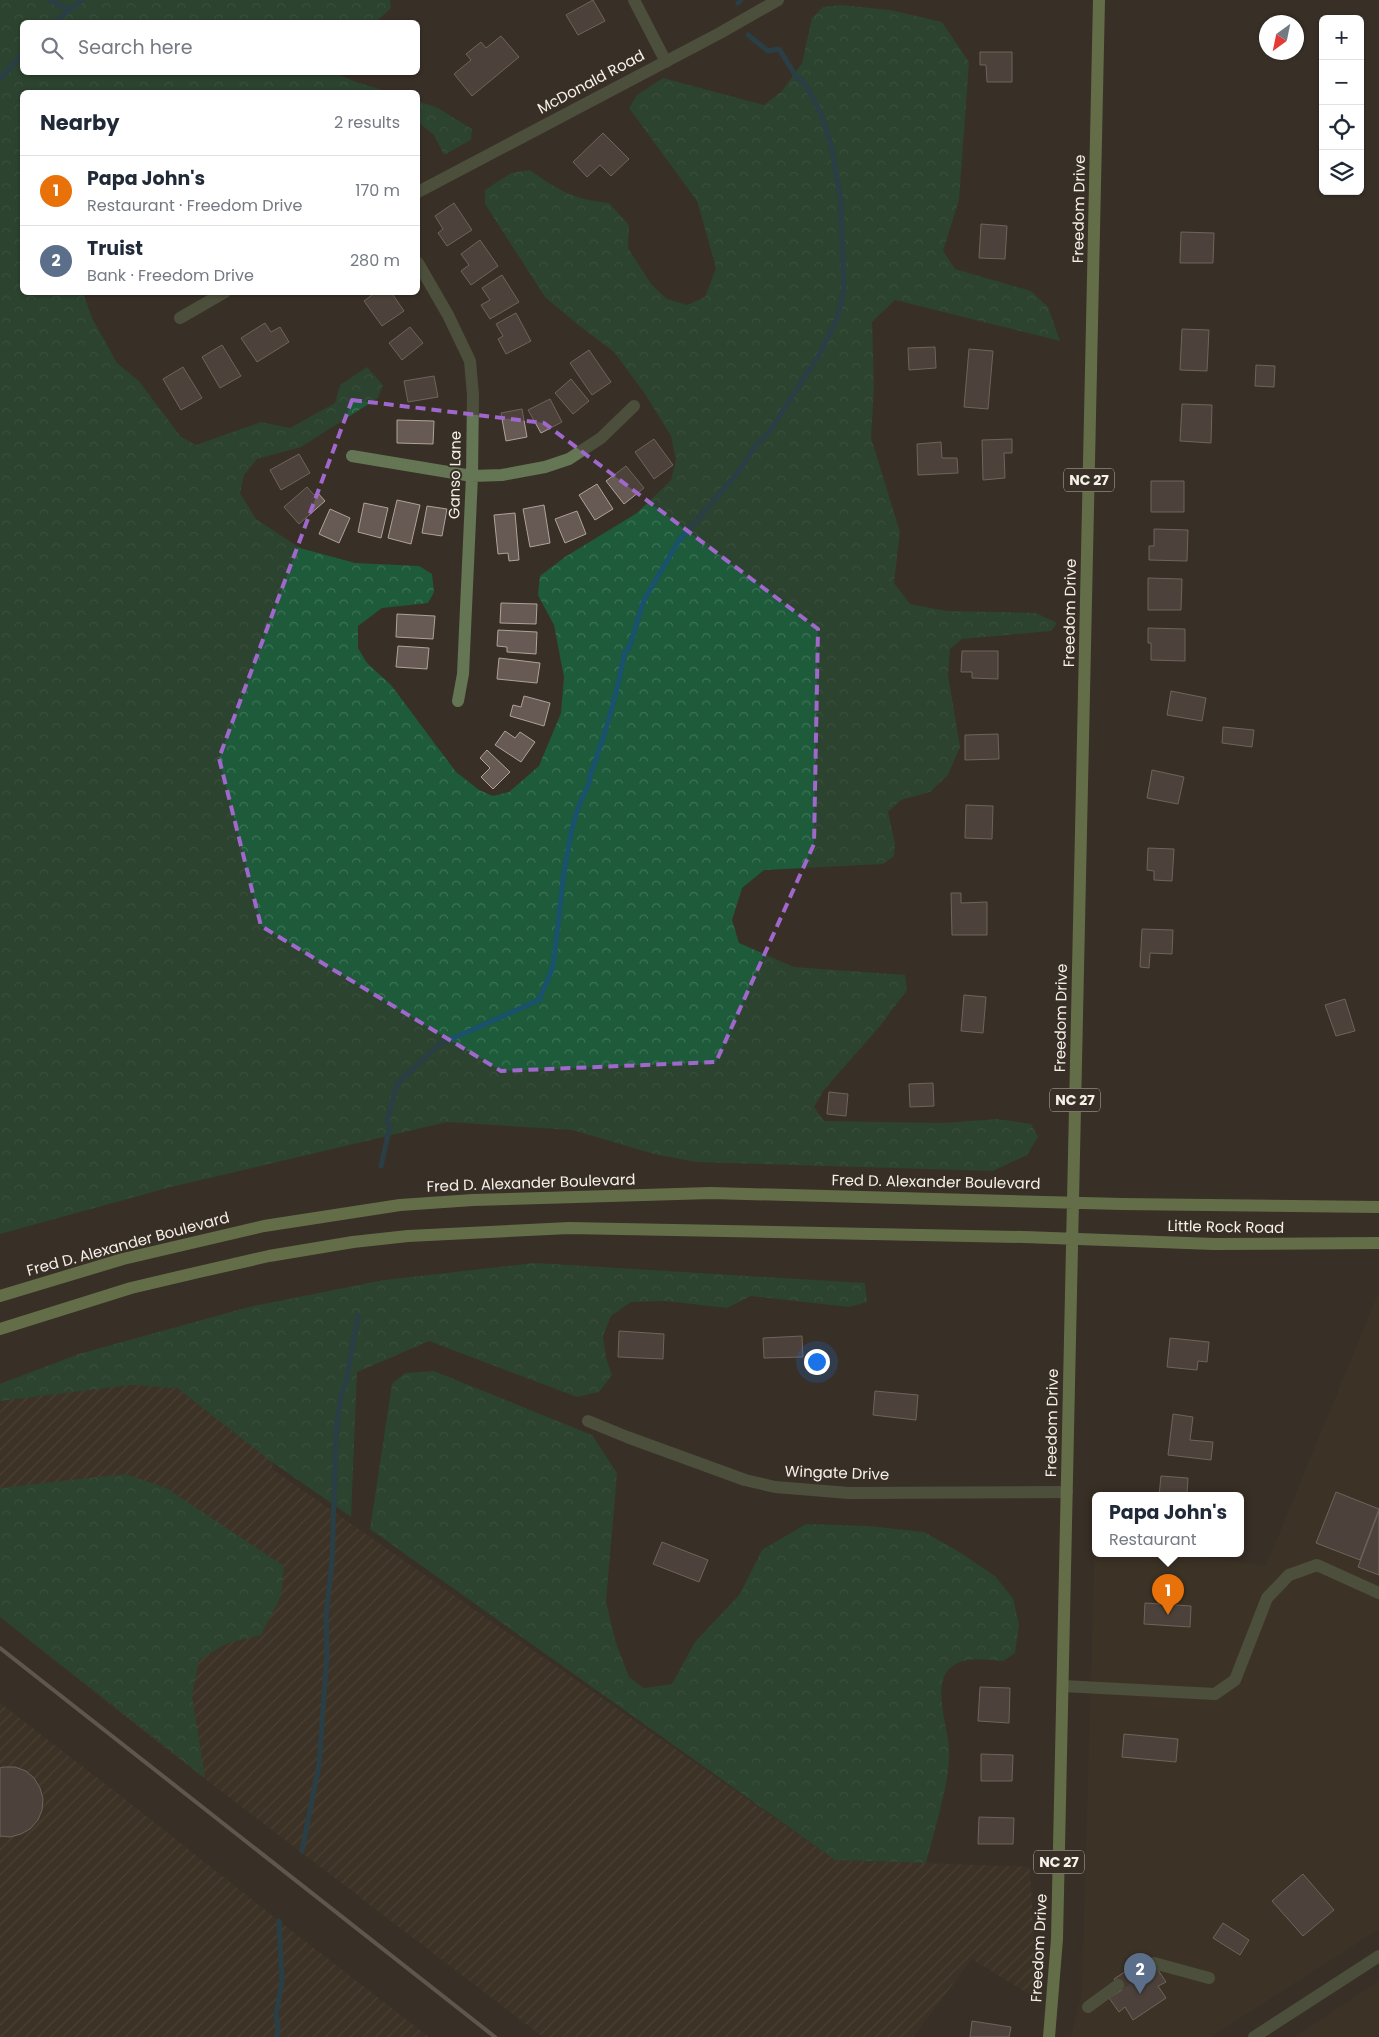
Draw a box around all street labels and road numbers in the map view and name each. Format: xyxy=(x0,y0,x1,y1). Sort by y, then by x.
street label: McDonald Road xyxy=(533,44,648,119)
street label: Freedom Drive xyxy=(1067,155,1090,263)
street label: Ganso Lane xyxy=(443,431,466,519)
road number: NC 27 xyxy=(1064,468,1114,492)
street label: Freedom Drive xyxy=(1058,559,1081,667)
street label: Freedom Drive xyxy=(1049,964,1072,1072)
road number: NC 27 xyxy=(1050,1088,1100,1112)
street label: Fred D. Alexander Boulevard xyxy=(426,1168,636,1197)
street label: Fred D. Alexander Boulevard xyxy=(831,1169,1041,1194)
street label: Fred D. Alexander Boulevard xyxy=(24,1206,232,1281)
street label: Little Rock Road xyxy=(1168,1215,1285,1238)
street label: Freedom Drive xyxy=(1040,1369,1063,1477)
street label: Wingate Drive xyxy=(784,1460,890,1485)
road number: NC 27 xyxy=(1034,1850,1084,1874)
street label: Freedom Drive xyxy=(1025,1893,1052,2003)

